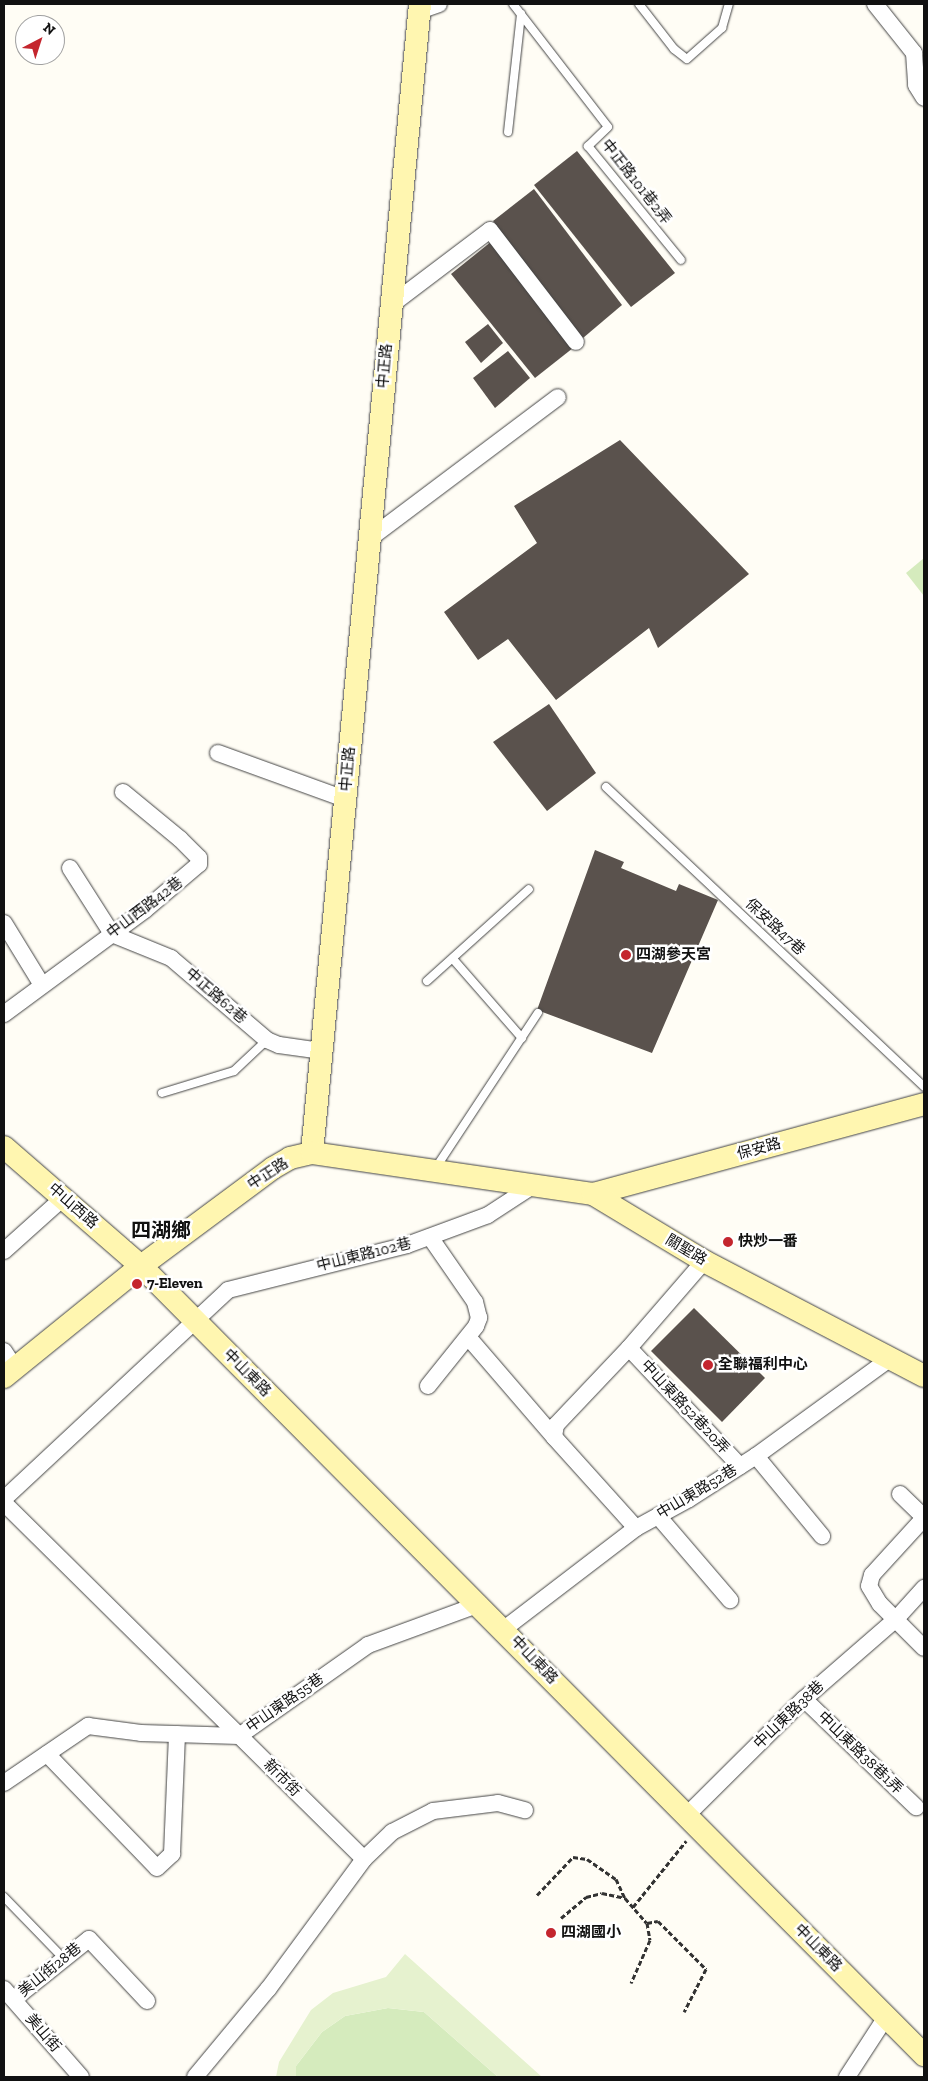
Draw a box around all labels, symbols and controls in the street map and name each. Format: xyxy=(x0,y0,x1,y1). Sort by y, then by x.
north arrow xyxy=(15,15,65,65)
text: N xyxy=(40,19,59,39)
street label: 中正路101巷2弄 xyxy=(597,136,675,228)
street label: 中正路 xyxy=(374,343,396,389)
street label: 中正路 xyxy=(337,746,359,792)
street label: 中山西路42巷 xyxy=(103,873,187,943)
street label: 保安路47巷 xyxy=(741,895,809,959)
place label: 四湖參天宮 xyxy=(636,946,711,964)
marker: 四湖參天宮 xyxy=(620,949,632,961)
street label: 中正路62巷 xyxy=(182,964,250,1028)
street label: 保安路 xyxy=(735,1134,783,1164)
street label: 中正路 xyxy=(244,1154,292,1194)
street label: 中山西路 xyxy=(44,1180,102,1232)
district label: 四湖鄉 xyxy=(131,1218,191,1242)
street label: 關聖路 xyxy=(662,1231,710,1269)
place label: 快炒一番 xyxy=(738,1233,798,1251)
street label: 中山東路102巷 xyxy=(315,1235,413,1275)
marker: 快炒一番 xyxy=(722,1236,734,1248)
place label: 7-Eleven xyxy=(147,1275,203,1293)
marker: 7-Eleven xyxy=(131,1278,143,1290)
street label: 中山東路 xyxy=(219,1345,275,1401)
street label: 中山東路52巷20弄 xyxy=(637,1356,733,1458)
place label: 全聯福利中心 xyxy=(718,1356,808,1374)
marker: 全聯福利中心 xyxy=(702,1359,714,1371)
street label: 中山東路52巷 xyxy=(654,1461,740,1523)
street label: 中山東路 xyxy=(507,1632,561,1688)
street label: 中山東路55巷 xyxy=(243,1670,327,1736)
street label: 中山東路38巷 xyxy=(750,1677,828,1753)
street label: 中山東路38巷1弄 xyxy=(814,1708,906,1798)
street label: 新市街 xyxy=(260,1756,304,1800)
street label: 中山東路 xyxy=(790,1920,846,1976)
place label: 四湖國小 xyxy=(561,1924,621,1942)
marker: 四湖國小 xyxy=(545,1927,557,1939)
street label: 美山街28巷 xyxy=(15,1939,85,2001)
street label: 美山街 xyxy=(21,2010,65,2056)

